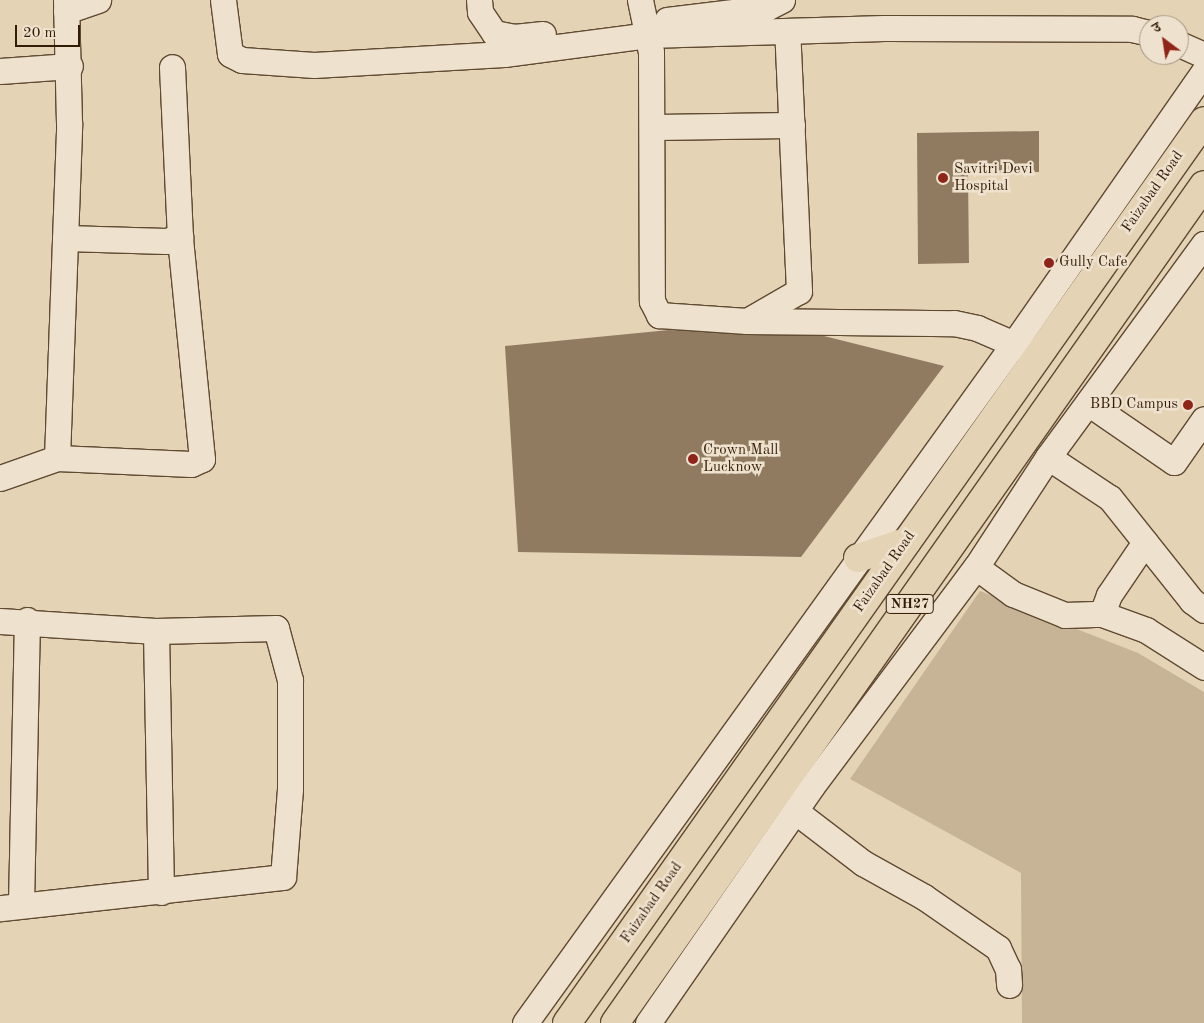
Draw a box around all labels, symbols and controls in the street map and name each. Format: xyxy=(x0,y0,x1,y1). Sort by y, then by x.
scale bar xyxy=(18,15,82,47)
north arrow xyxy=(1139,15,1189,65)
text: उ xyxy=(1150,20,1163,36)
text: 20 m xyxy=(23,26,57,41)
street label: Faizabad Road xyxy=(1118,148,1188,236)
place label: Savitri Devi Hospital xyxy=(954,160,1032,195)
marker: Savitri Devi Hospital xyxy=(936,171,950,185)
place label: Gully Cafe xyxy=(1059,254,1127,272)
marker: Gully Cafe xyxy=(1043,257,1055,269)
place label: BBD Campus xyxy=(1090,396,1178,414)
marker: BBD Campus xyxy=(1182,399,1194,411)
place label: Crown Mall Lucknow xyxy=(703,441,778,476)
marker: Crown Mall Lucknow xyxy=(687,453,699,465)
street label: Faizabad Road xyxy=(850,528,920,616)
road number: NH27 xyxy=(885,592,935,616)
street label: Faizabad Road xyxy=(617,859,687,947)

